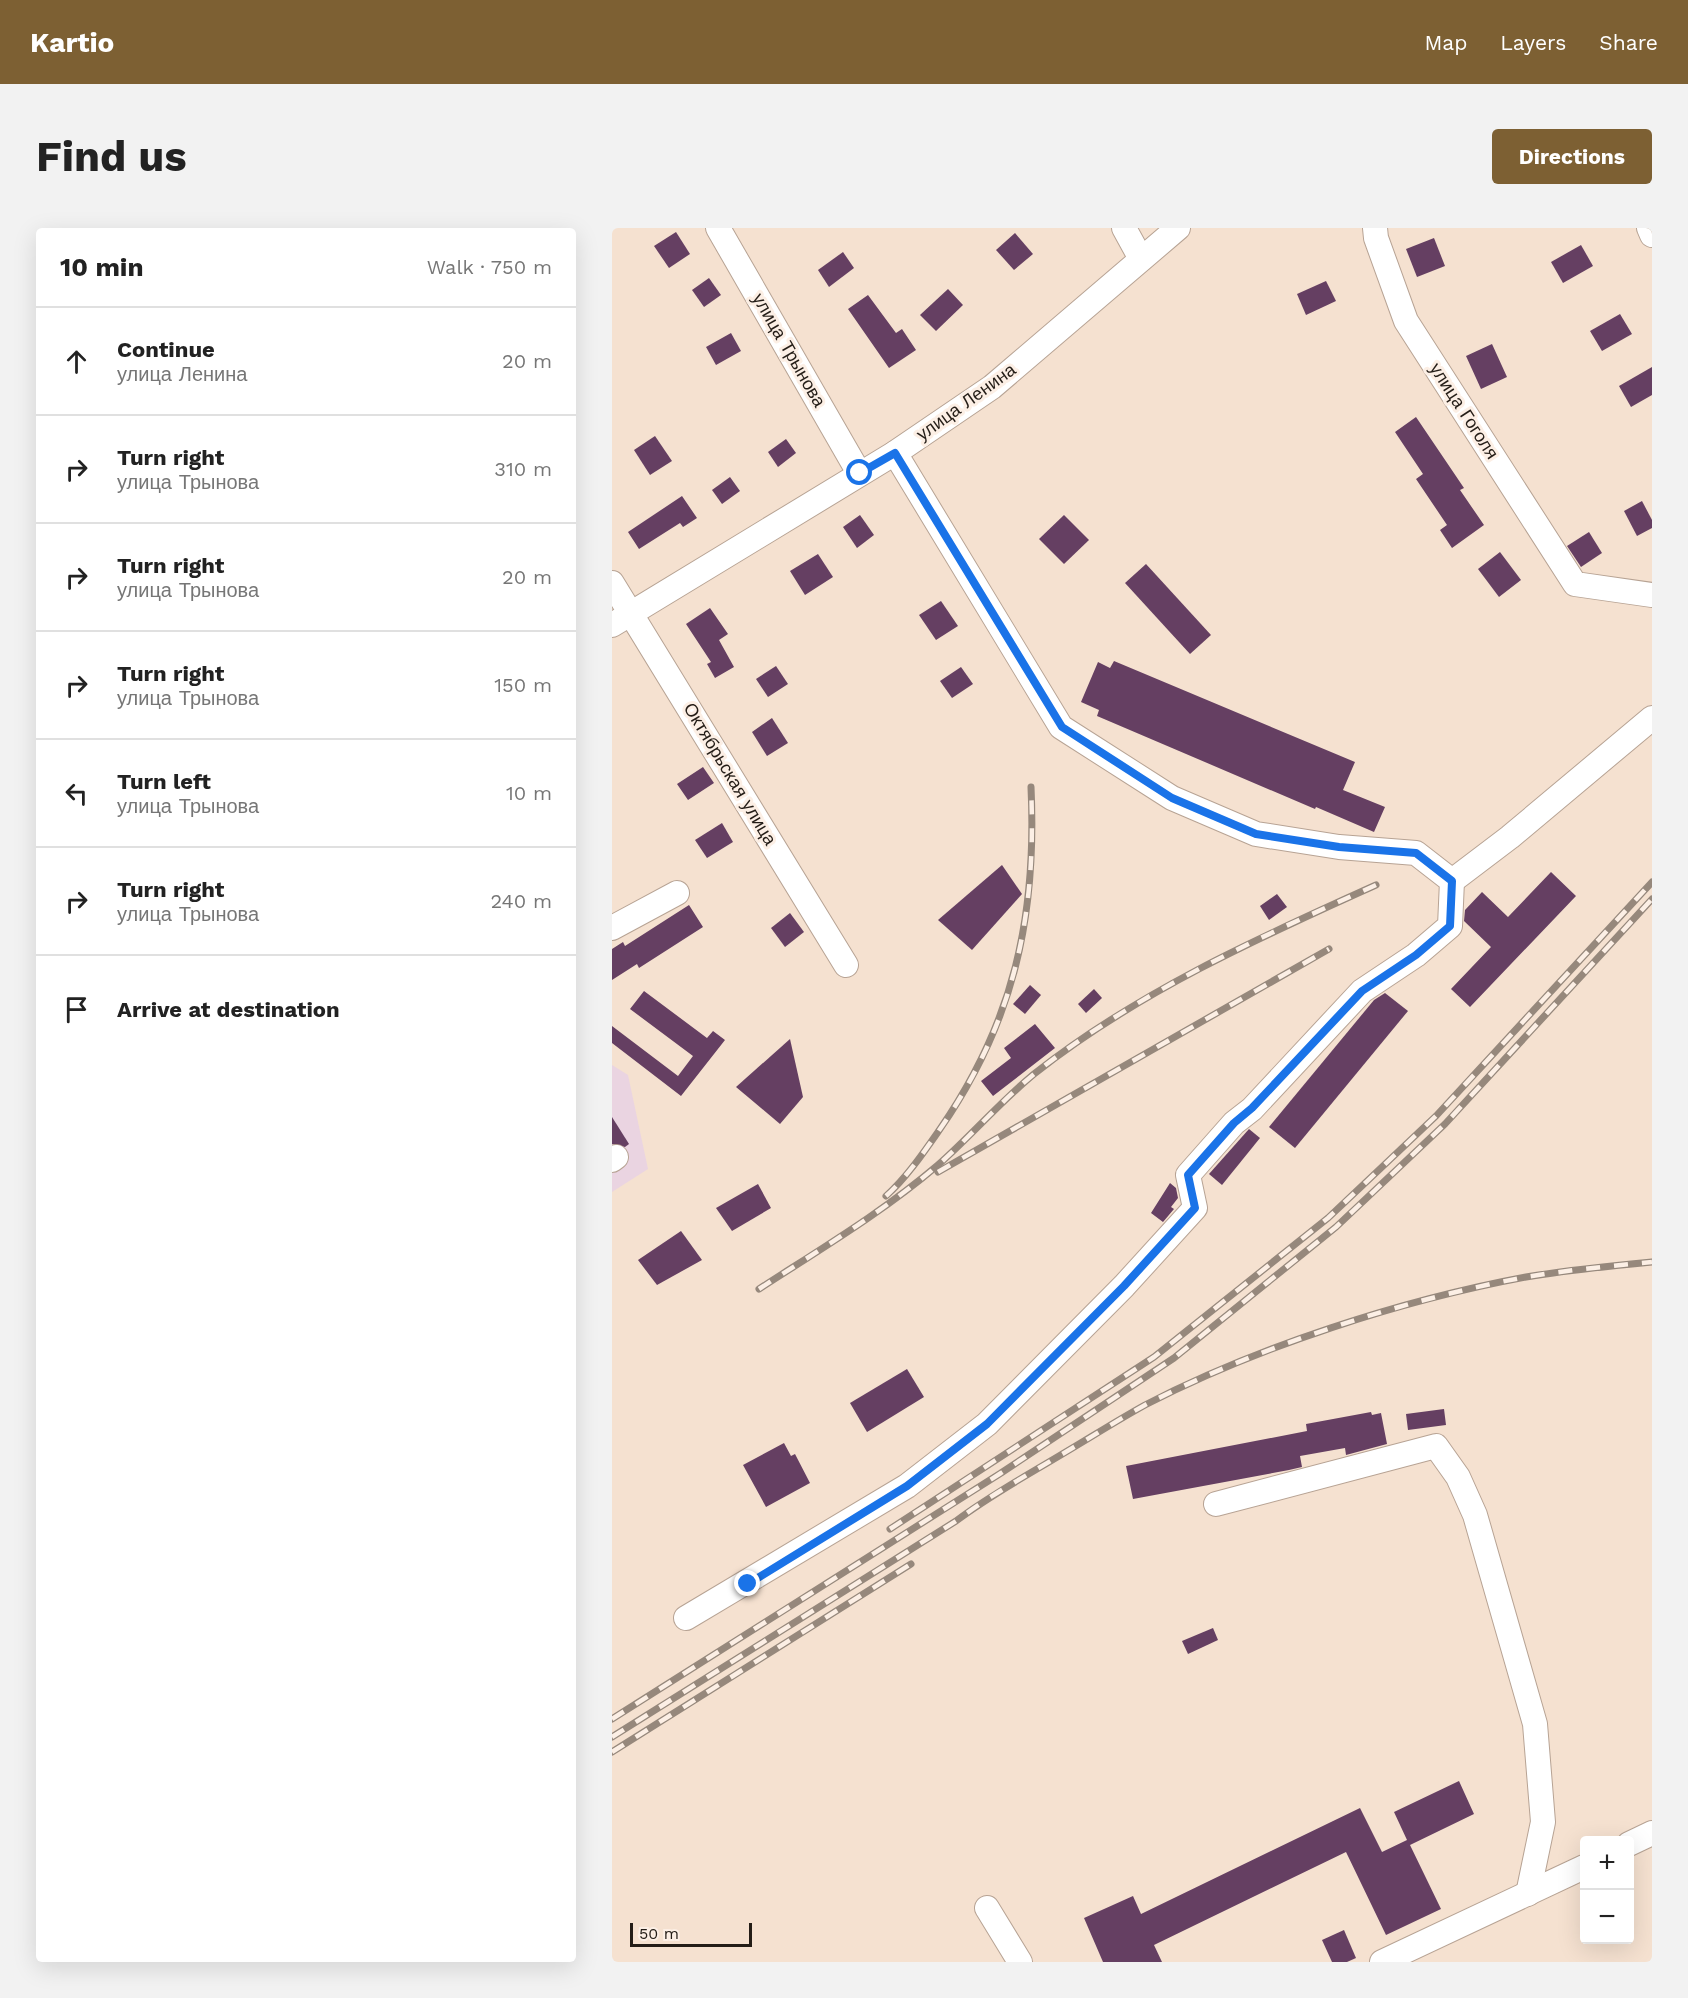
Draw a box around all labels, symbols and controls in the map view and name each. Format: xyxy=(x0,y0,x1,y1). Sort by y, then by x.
text: Kartio xyxy=(30,26,114,59)
text: Map xyxy=(1424,30,1467,55)
text: Layers xyxy=(1500,30,1566,55)
text: Share xyxy=(1599,30,1658,55)
button: Directions xyxy=(1492,129,1652,184)
text: Find us xyxy=(36,132,187,181)
text: 10 min xyxy=(60,252,144,282)
text: Walk · 750 m xyxy=(427,255,552,279)
street label: улица Трынова xyxy=(748,289,831,411)
text: Continue xyxy=(117,337,215,362)
icon: ahead xyxy=(60,345,93,378)
text: 20 m xyxy=(502,349,552,373)
street label: улица Ленина xyxy=(912,358,1020,445)
street label: улица Гоголя xyxy=(1426,359,1503,463)
text: улица Ленина xyxy=(117,362,247,386)
text: Turn right xyxy=(117,445,224,470)
icon: right xyxy=(60,453,93,486)
text: 310 m xyxy=(494,457,552,481)
route start xyxy=(846,459,872,485)
text: улица Трынова xyxy=(117,470,259,494)
text: Turn right xyxy=(117,553,224,578)
icon: right xyxy=(60,561,93,594)
text: 20 m xyxy=(502,565,552,589)
text: улица Трынова xyxy=(117,578,259,602)
text: Turn right xyxy=(117,661,224,686)
icon: right xyxy=(60,669,93,702)
text: 150 m xyxy=(494,673,552,697)
text: улица Трынова xyxy=(117,686,259,710)
street label: Октябрьская улица xyxy=(680,699,782,850)
text: Turn left xyxy=(117,769,211,794)
icon: left xyxy=(60,777,93,810)
text: 10 m xyxy=(506,781,552,805)
text: улица Трынова xyxy=(117,794,259,818)
text: Turn right xyxy=(117,877,224,902)
icon: right xyxy=(60,885,93,918)
text: 240 m xyxy=(490,889,552,913)
text: улица Трынова xyxy=(117,902,259,926)
icon: arrive xyxy=(60,993,93,1026)
text: Arrive at destination xyxy=(117,997,340,1022)
route end xyxy=(734,1570,760,1596)
map controls xyxy=(1580,1836,1634,1944)
button: + xyxy=(1580,1836,1634,1890)
button: − xyxy=(1580,1890,1634,1944)
scale bar xyxy=(630,1920,752,1948)
text: 50 m xyxy=(639,1924,679,1943)

